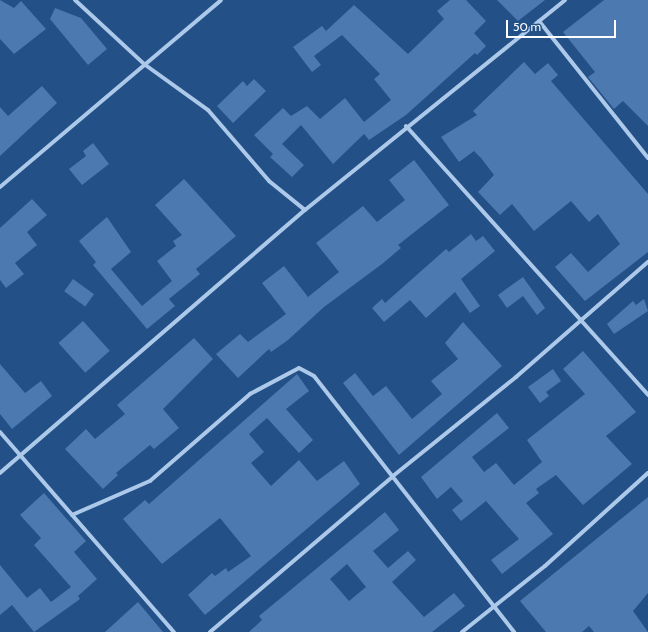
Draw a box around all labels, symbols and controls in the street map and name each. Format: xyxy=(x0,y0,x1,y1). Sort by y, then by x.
scale bar xyxy=(508,12,618,38)
text: 50 m xyxy=(513,19,541,34)

